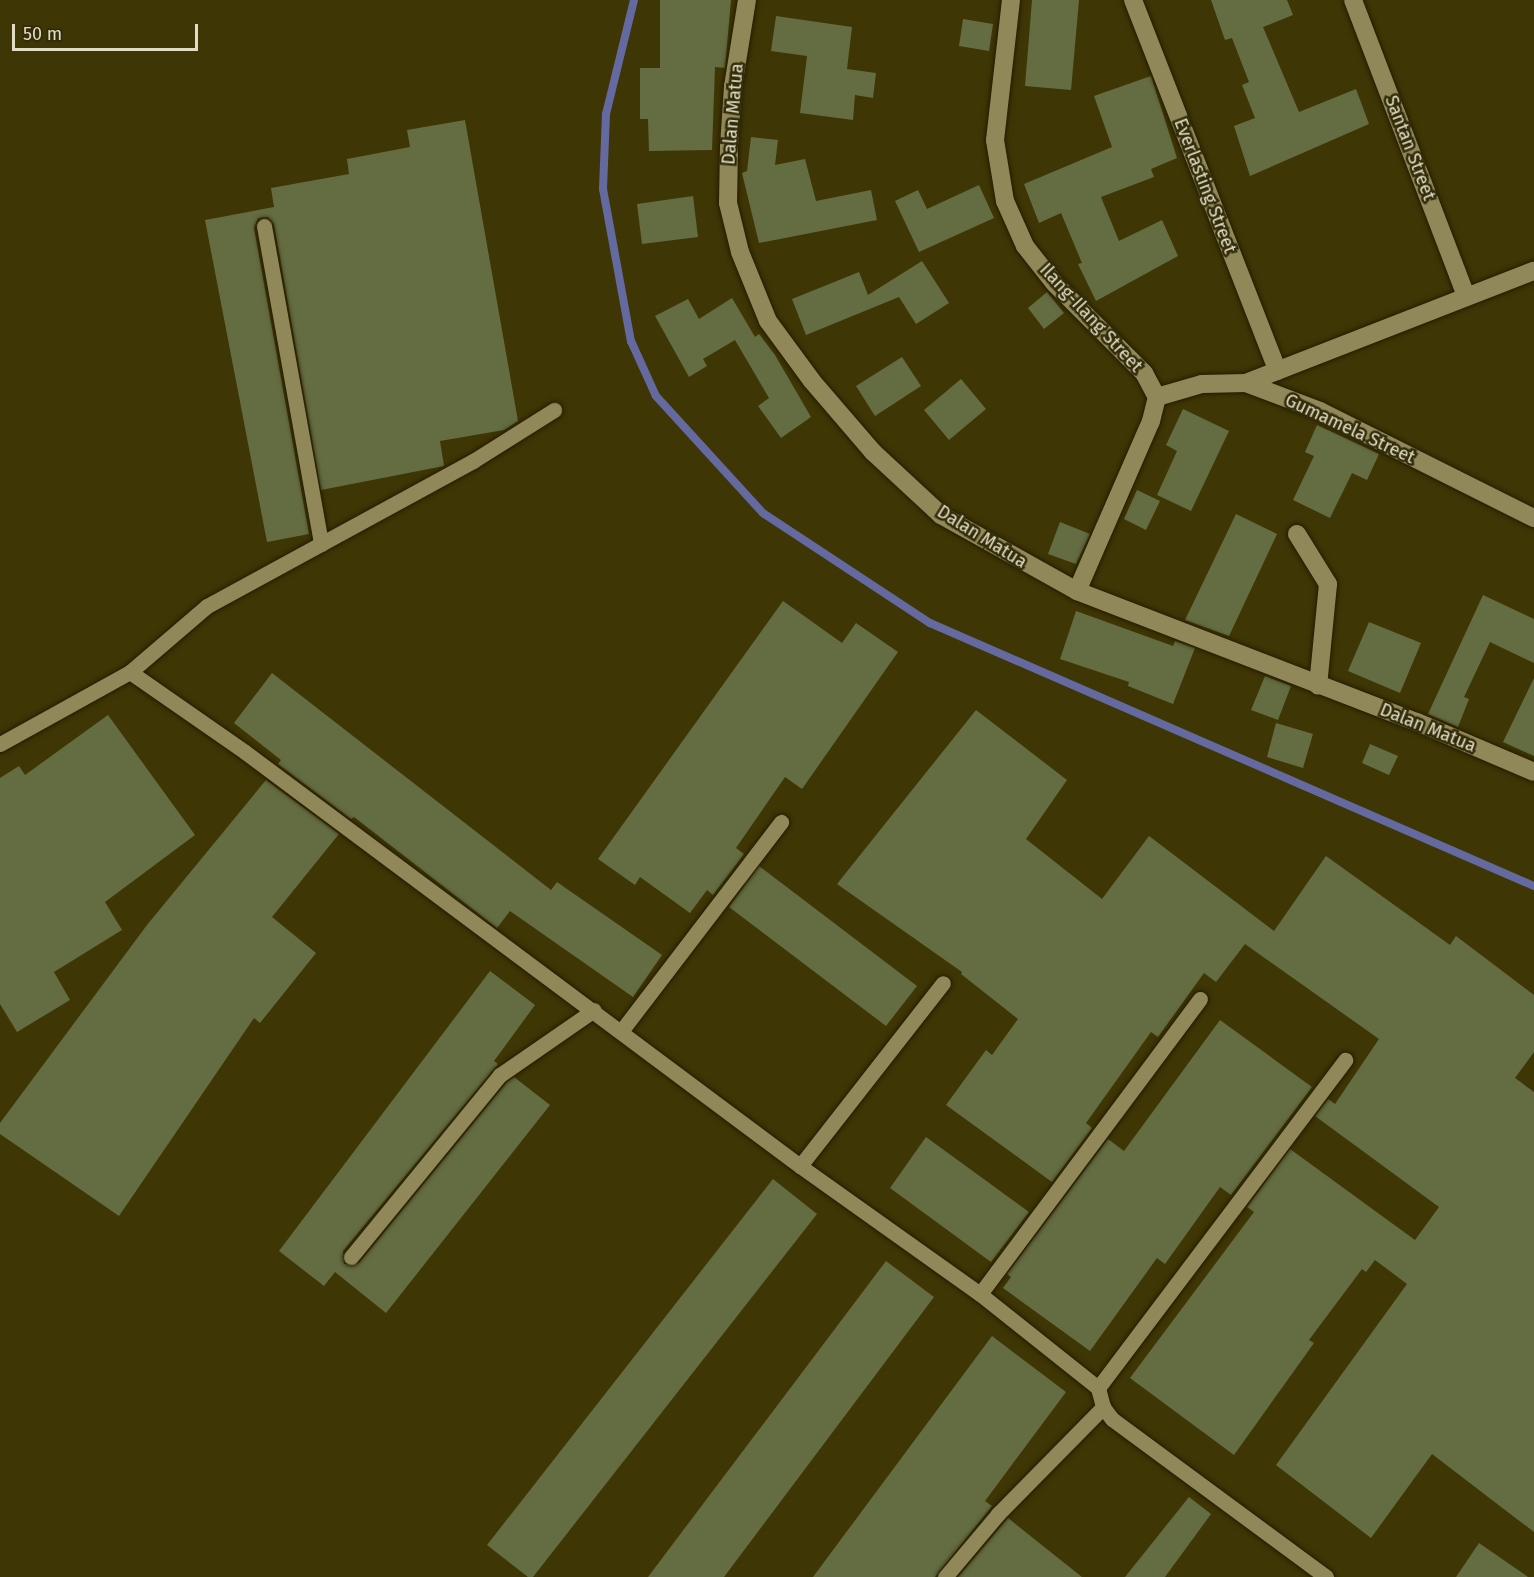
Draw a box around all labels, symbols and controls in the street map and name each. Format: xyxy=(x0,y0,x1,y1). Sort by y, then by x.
scale bar xyxy=(15,12,201,50)
text: 50 m xyxy=(23,23,62,45)
street label: Dalan Matua xyxy=(718,62,748,166)
street label: Santan Street xyxy=(1380,93,1440,203)
street label: Everlasting Street xyxy=(1169,115,1241,257)
street label: Ilang-Ilang Street xyxy=(1035,259,1147,377)
street label: Gumamela Street xyxy=(1282,389,1418,469)
street label: Dalan Matua xyxy=(933,501,1031,573)
street label: Dalan Matua xyxy=(1377,699,1479,757)

